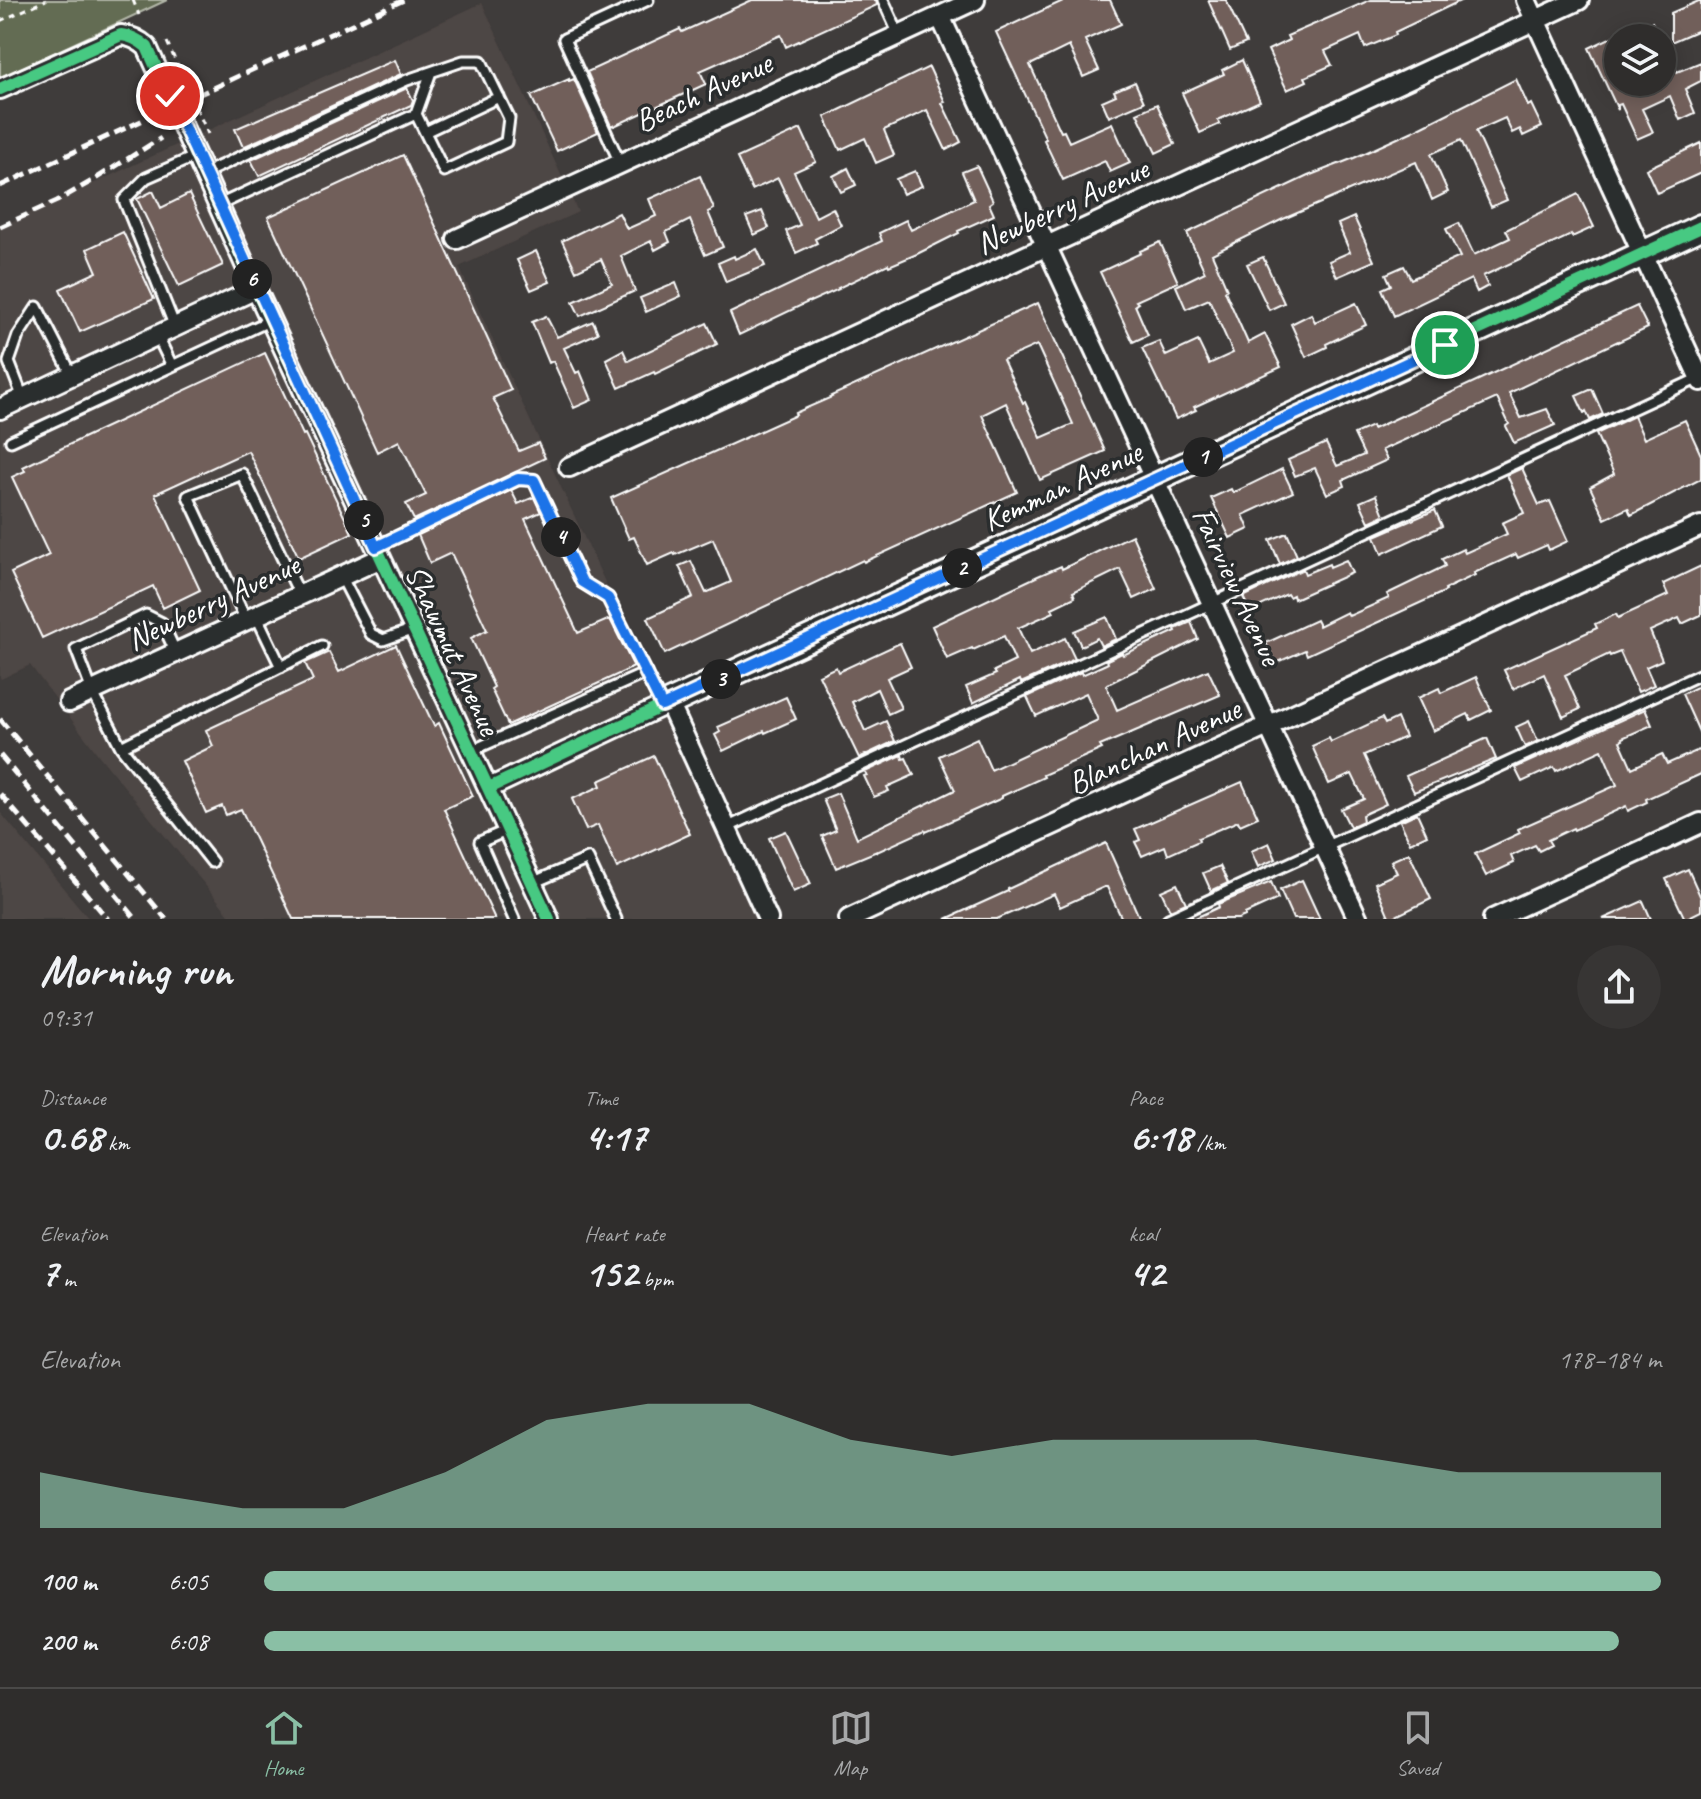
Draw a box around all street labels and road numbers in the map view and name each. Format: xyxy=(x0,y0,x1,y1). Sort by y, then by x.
street label: Beach Avenue xyxy=(628,41,781,142)
street label: Newberry Avenue xyxy=(969,147,1157,264)
street label: Kemman Avenue xyxy=(976,430,1151,541)
street label: Fairview Avenue xyxy=(1183,500,1293,674)
street label: Newberry Avenue xyxy=(120,543,308,660)
street label: Shawmut Avenue xyxy=(396,558,511,744)
street label: Blanchan Avenue xyxy=(1061,687,1249,804)

